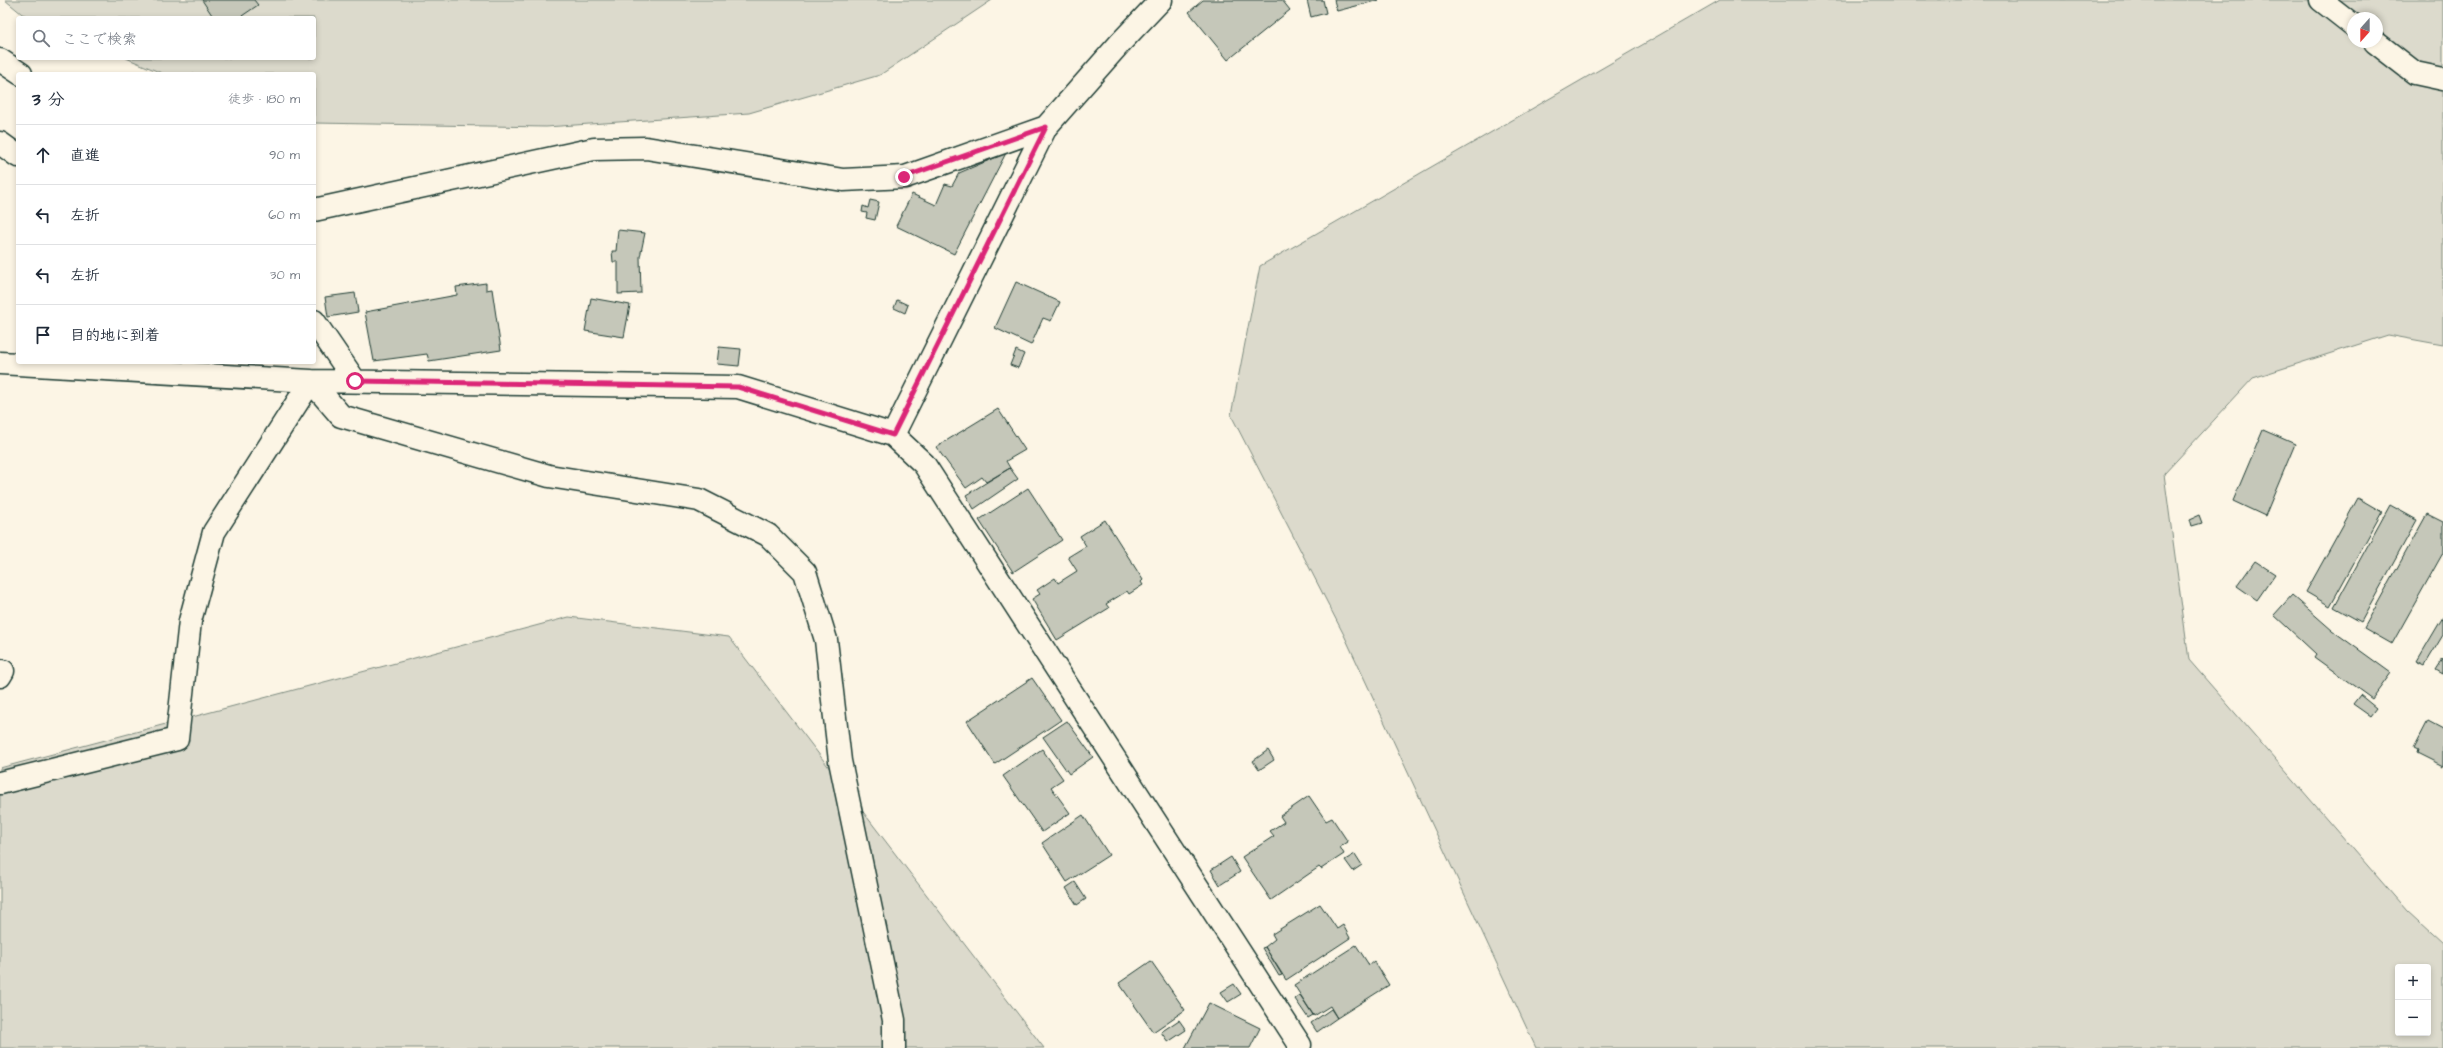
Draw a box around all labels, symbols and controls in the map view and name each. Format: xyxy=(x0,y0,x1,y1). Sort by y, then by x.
north arrow xyxy=(2347,12,2383,48)
search box xyxy=(16,16,316,60)
icon: search xyxy=(30,27,52,49)
text: ここで検索 xyxy=(62,29,137,50)
text: 3 分 xyxy=(32,88,64,112)
text: 徒歩 · 180 m xyxy=(228,90,300,108)
icon: ahead xyxy=(32,144,54,166)
text: 直進 xyxy=(70,145,100,166)
text: 90 m xyxy=(269,146,300,164)
route end xyxy=(895,168,913,186)
icon: left xyxy=(32,204,54,226)
text: 左折 xyxy=(70,205,100,226)
text: 60 m xyxy=(268,206,300,224)
icon: left xyxy=(32,264,54,286)
text: 左折 xyxy=(70,265,100,286)
text: 30 m xyxy=(270,266,300,284)
icon: arrive xyxy=(32,324,54,346)
text: 目的地に到着 xyxy=(70,325,160,346)
route start xyxy=(346,372,364,390)
map controls xyxy=(2395,964,2431,1036)
button: + xyxy=(2395,964,2431,1000)
button: − xyxy=(2395,1000,2431,1036)

